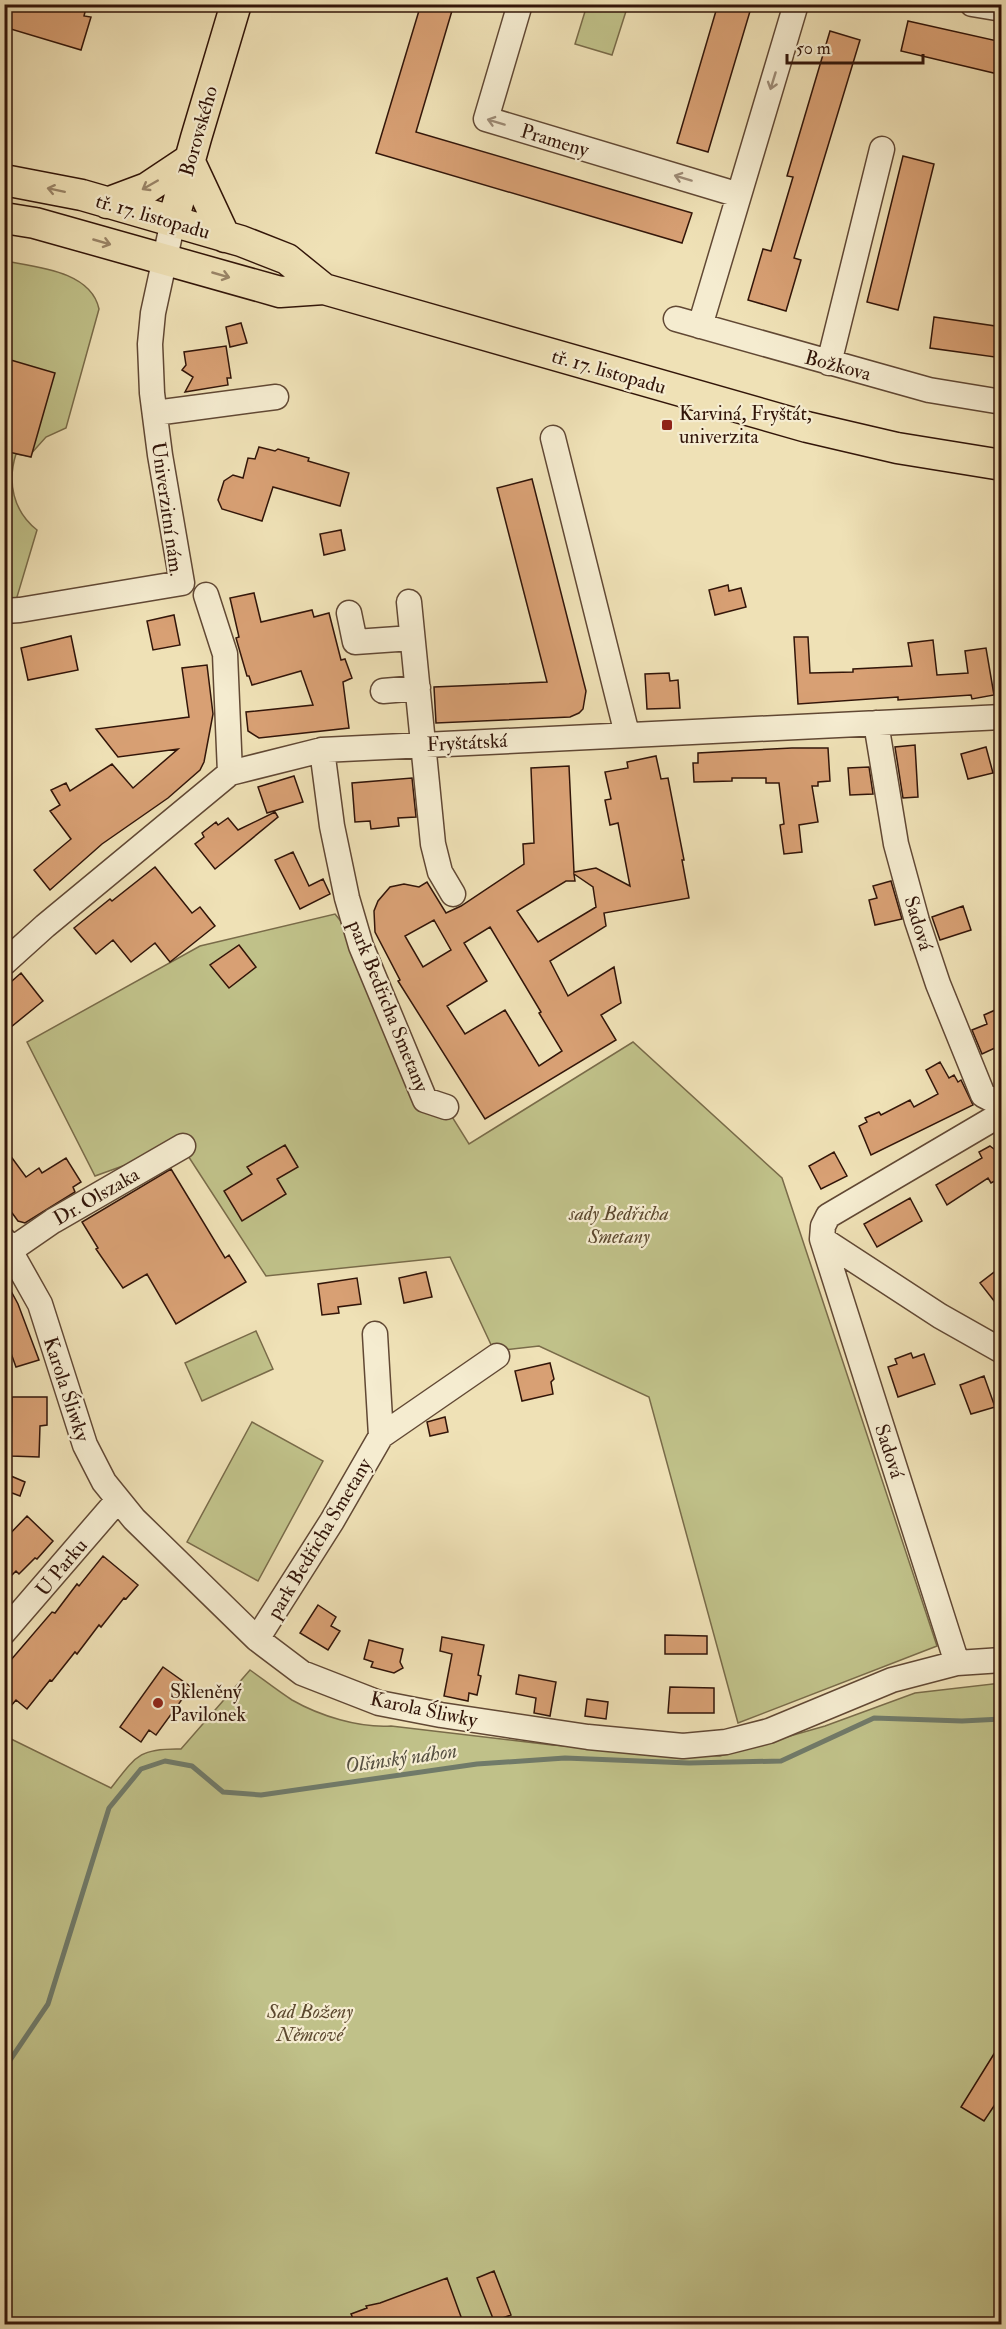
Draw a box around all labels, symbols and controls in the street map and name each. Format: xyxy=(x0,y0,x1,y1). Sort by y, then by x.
scale bar xyxy=(787,27,924,65)
text: 50 m xyxy=(796,37,831,60)
one-way arrow xyxy=(767,71,778,90)
street label: Borovského xyxy=(174,83,223,179)
one-way arrow xyxy=(487,116,506,127)
street label: Prameny xyxy=(518,118,593,163)
one-way arrow xyxy=(674,172,693,183)
one-way arrow xyxy=(142,179,159,191)
one-way arrow xyxy=(46,184,66,195)
street label: tř. 17. listopadu xyxy=(92,188,213,246)
one-way arrow xyxy=(92,236,111,248)
one-way arrow xyxy=(211,270,230,281)
street label: tř. 17. listopadu xyxy=(548,343,669,401)
street label: Božkova xyxy=(802,345,875,387)
place label: Karviná, Fryštát, univerzita xyxy=(679,401,812,449)
marker: Karviná, Fryštát, univerzita xyxy=(660,418,674,432)
street label: Univerzitní nám. xyxy=(146,440,189,578)
street label: Fryštátská xyxy=(426,728,509,757)
street label: Sadová xyxy=(898,893,939,954)
street label: park Bedřicha Smetany xyxy=(341,916,435,1097)
street label: Dr. Olszaka xyxy=(49,1161,144,1231)
park label: sady Bedřicha Smetany xyxy=(568,1201,669,1249)
street label: Karola Śliwky xyxy=(38,1333,97,1446)
street label: Sadová xyxy=(869,1421,910,1482)
street label: park Bedřicha Smetany xyxy=(261,1452,379,1624)
street label: U Parku xyxy=(30,1533,93,1601)
place label: Skleněný Pavilonek xyxy=(170,1679,246,1727)
street label: Karola Śliwky xyxy=(368,1685,481,1733)
marker: Skleněný Pavilonek xyxy=(151,1696,165,1710)
water label: Olšinský náhon xyxy=(343,1737,459,1780)
park label: Sad Boženy Němcové xyxy=(266,1999,353,2047)

